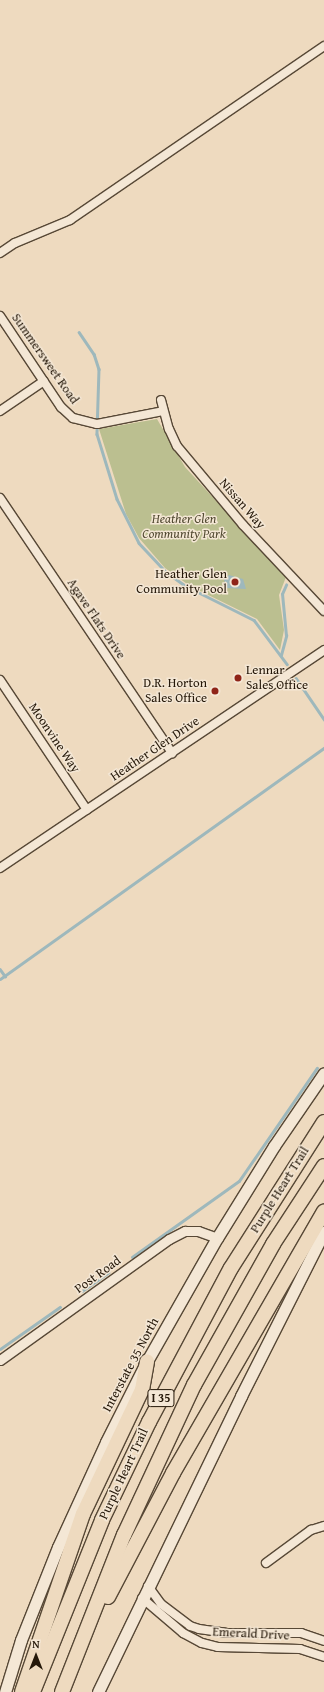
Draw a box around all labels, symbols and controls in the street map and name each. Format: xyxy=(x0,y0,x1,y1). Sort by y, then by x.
street label: Summersweet Road xyxy=(8,311,82,407)
street label: Nissan Way xyxy=(216,476,268,532)
park label: Heather Glen Community Park xyxy=(142,512,226,543)
place label: Heather Glen Community Pool xyxy=(136,567,227,598)
street label: Agave Flats Drive xyxy=(63,576,129,662)
marker: Heather Glen Community Pool xyxy=(230,577,240,587)
place label: Lennar Sales Office xyxy=(246,663,308,694)
marker: Lennar Sales Office xyxy=(233,673,243,683)
place label: D.R. Horton Sales Office xyxy=(143,676,207,707)
marker: D.R. Horton Sales Office xyxy=(210,686,220,696)
street label: Moonvine Way xyxy=(25,700,83,776)
street label: Heather Glen Drive xyxy=(108,714,202,784)
street label: Purple Heart Trail xyxy=(247,1144,313,1236)
street label: Post Road xyxy=(72,1253,124,1297)
street label: Interstate 35 North xyxy=(100,1315,162,1415)
road number: I 35 xyxy=(147,1388,175,1408)
street label: Purple Heart Trail xyxy=(96,1426,152,1522)
street label: Emerald Drive xyxy=(212,1624,290,1644)
north arrow xyxy=(16,1636,56,1676)
text: N xyxy=(32,1636,40,1652)

